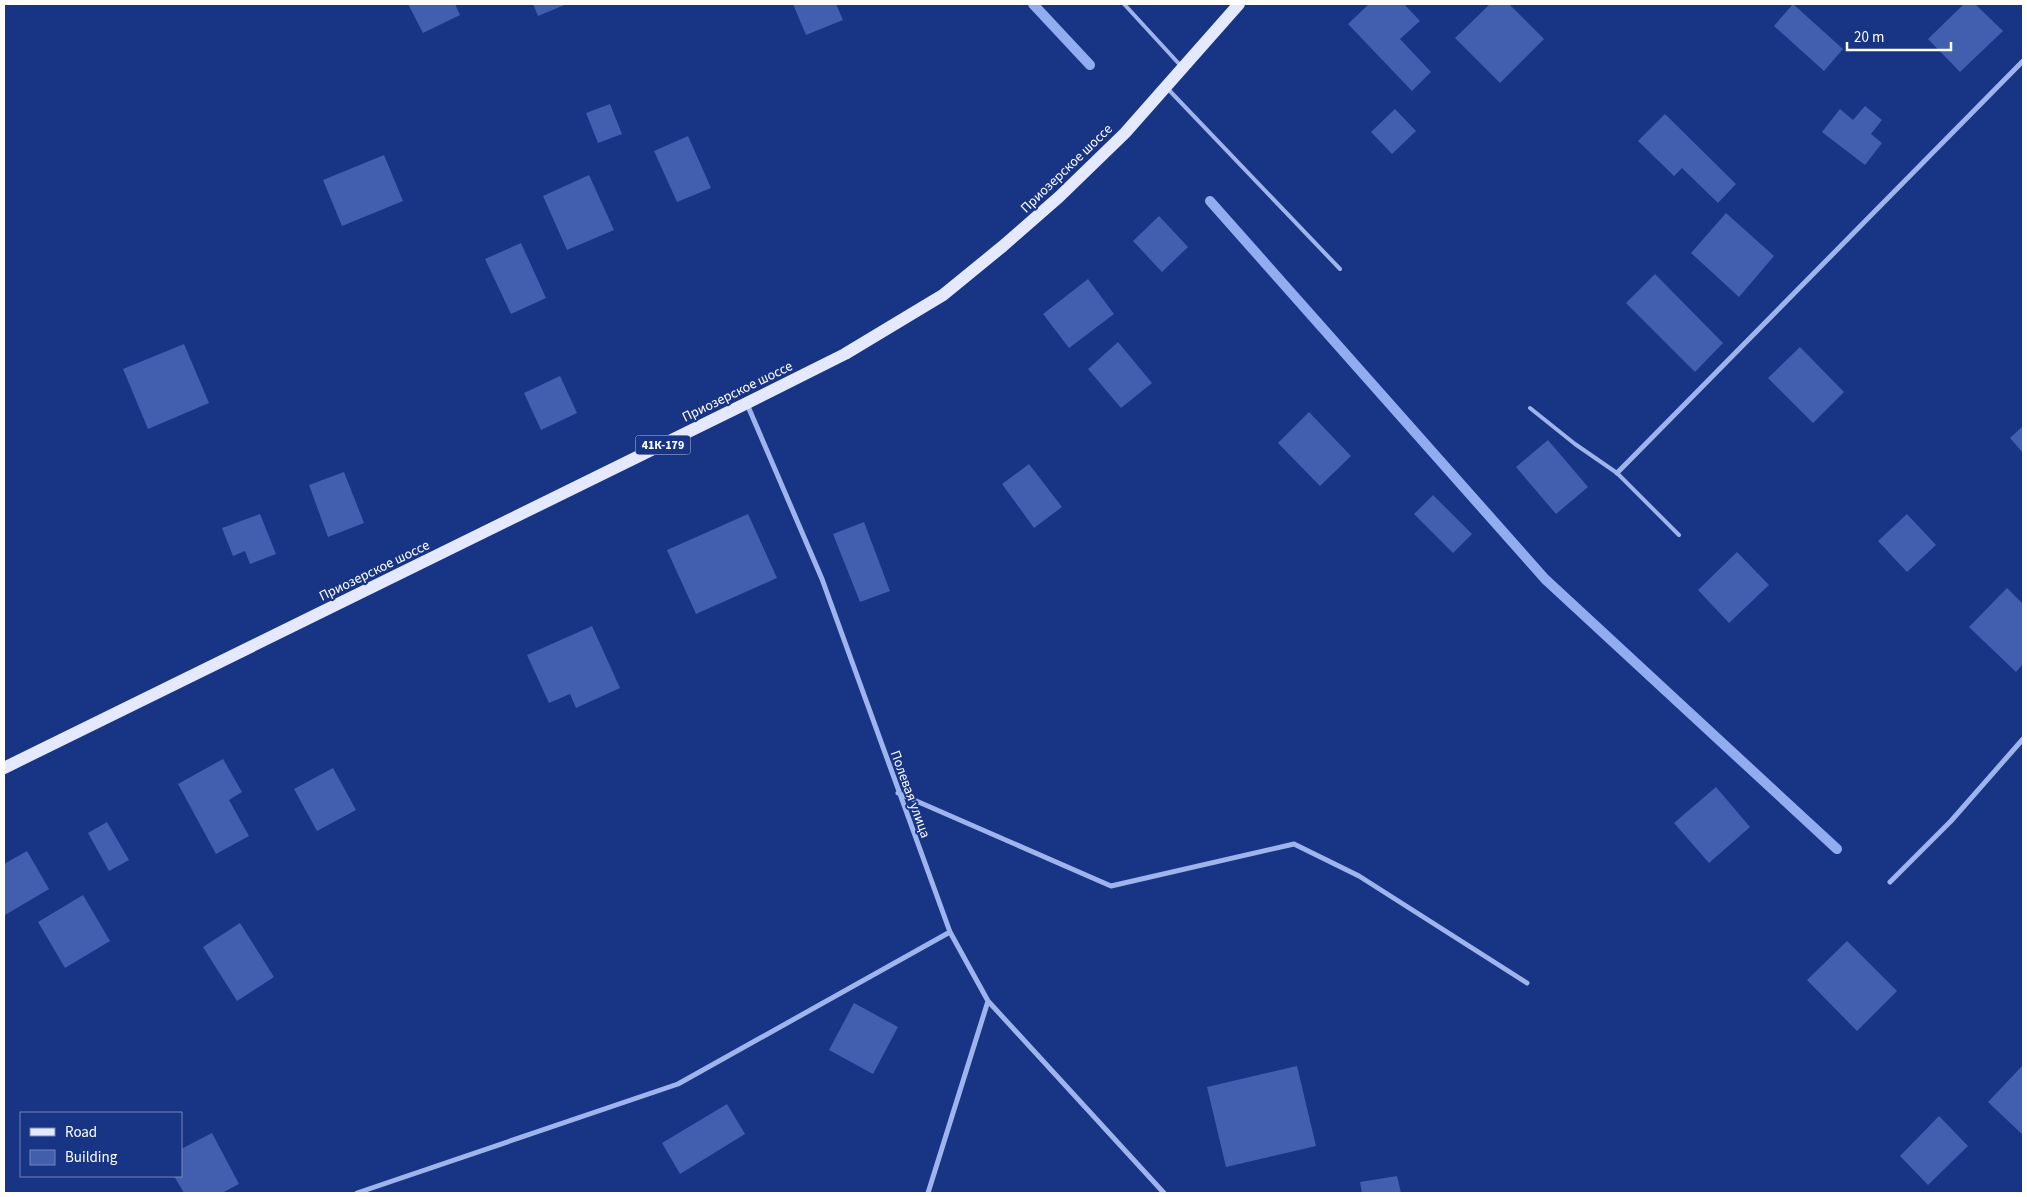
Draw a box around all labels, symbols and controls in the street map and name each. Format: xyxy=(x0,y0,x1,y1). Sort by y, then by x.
scale bar xyxy=(1847,20,1951,52)
text: 20 m xyxy=(1854,27,1884,48)
street label: Приозерское шоссе xyxy=(1016,120,1117,218)
street label: Приозерское шоссе xyxy=(679,356,796,427)
road number: 41К-179 xyxy=(636,436,690,454)
street label: Приозерское шоссе xyxy=(316,535,433,606)
street label: Полевая улица xyxy=(885,748,935,841)
legend xyxy=(20,1112,182,1177)
text: Road xyxy=(65,1122,97,1143)
text: Building xyxy=(65,1147,118,1168)

